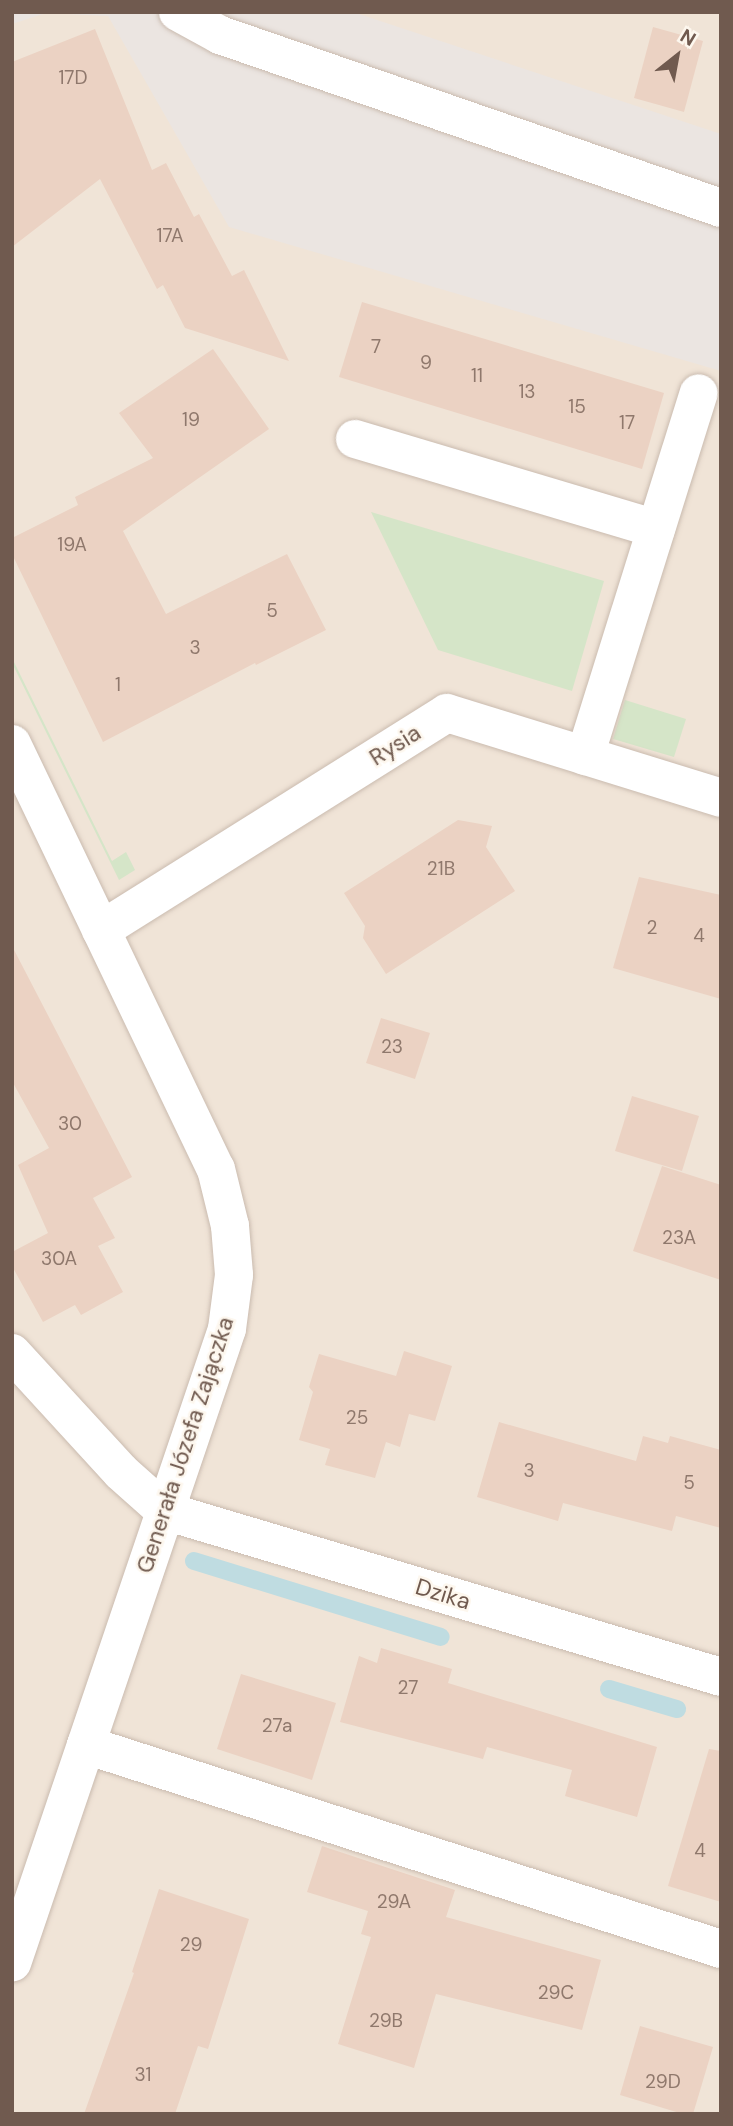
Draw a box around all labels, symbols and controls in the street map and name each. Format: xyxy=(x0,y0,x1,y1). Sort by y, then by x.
north arrow xyxy=(642,21,712,91)
text: N xyxy=(676,23,700,52)
house number: 17D xyxy=(58,67,88,89)
house number: 17A xyxy=(156,225,184,247)
house number: 7 xyxy=(371,336,381,358)
house number: 9 xyxy=(420,352,432,374)
house number: 11 xyxy=(471,365,483,387)
house number: 13 xyxy=(518,381,536,403)
house number: 15 xyxy=(568,396,586,418)
house number: 19 xyxy=(182,409,200,431)
house number: 17 xyxy=(619,412,635,434)
house number: 19A xyxy=(57,534,87,556)
house number: 5 xyxy=(266,600,278,622)
house number: 3 xyxy=(189,637,201,659)
house number: 1 xyxy=(115,674,121,696)
street label: Rysia xyxy=(364,719,426,771)
house number: 21B xyxy=(427,858,455,880)
house number: 2 xyxy=(647,917,657,939)
house number: 4 xyxy=(693,925,705,947)
house number: 23 xyxy=(381,1036,403,1058)
house number: 30 xyxy=(58,1113,82,1135)
house number: 23A xyxy=(662,1227,696,1249)
house number: 30A xyxy=(41,1248,77,1270)
street label: Generała Józefa Zajączka xyxy=(131,1313,239,1577)
house number: 25 xyxy=(346,1407,368,1429)
house number: 3 xyxy=(523,1460,535,1482)
house number: 5 xyxy=(683,1472,695,1494)
street label: Dzika xyxy=(412,1573,474,1615)
house number: 27 xyxy=(398,1677,418,1699)
house number: 27a xyxy=(262,1715,292,1737)
house number: 4 xyxy=(694,1840,706,1862)
house number: 29A xyxy=(377,1891,411,1913)
house number: 29 xyxy=(180,1934,202,1956)
house number: 29C xyxy=(538,1982,574,2004)
house number: 29B xyxy=(369,2010,403,2032)
house number: 31 xyxy=(135,2064,151,2086)
house number: 29D xyxy=(645,2071,681,2093)

